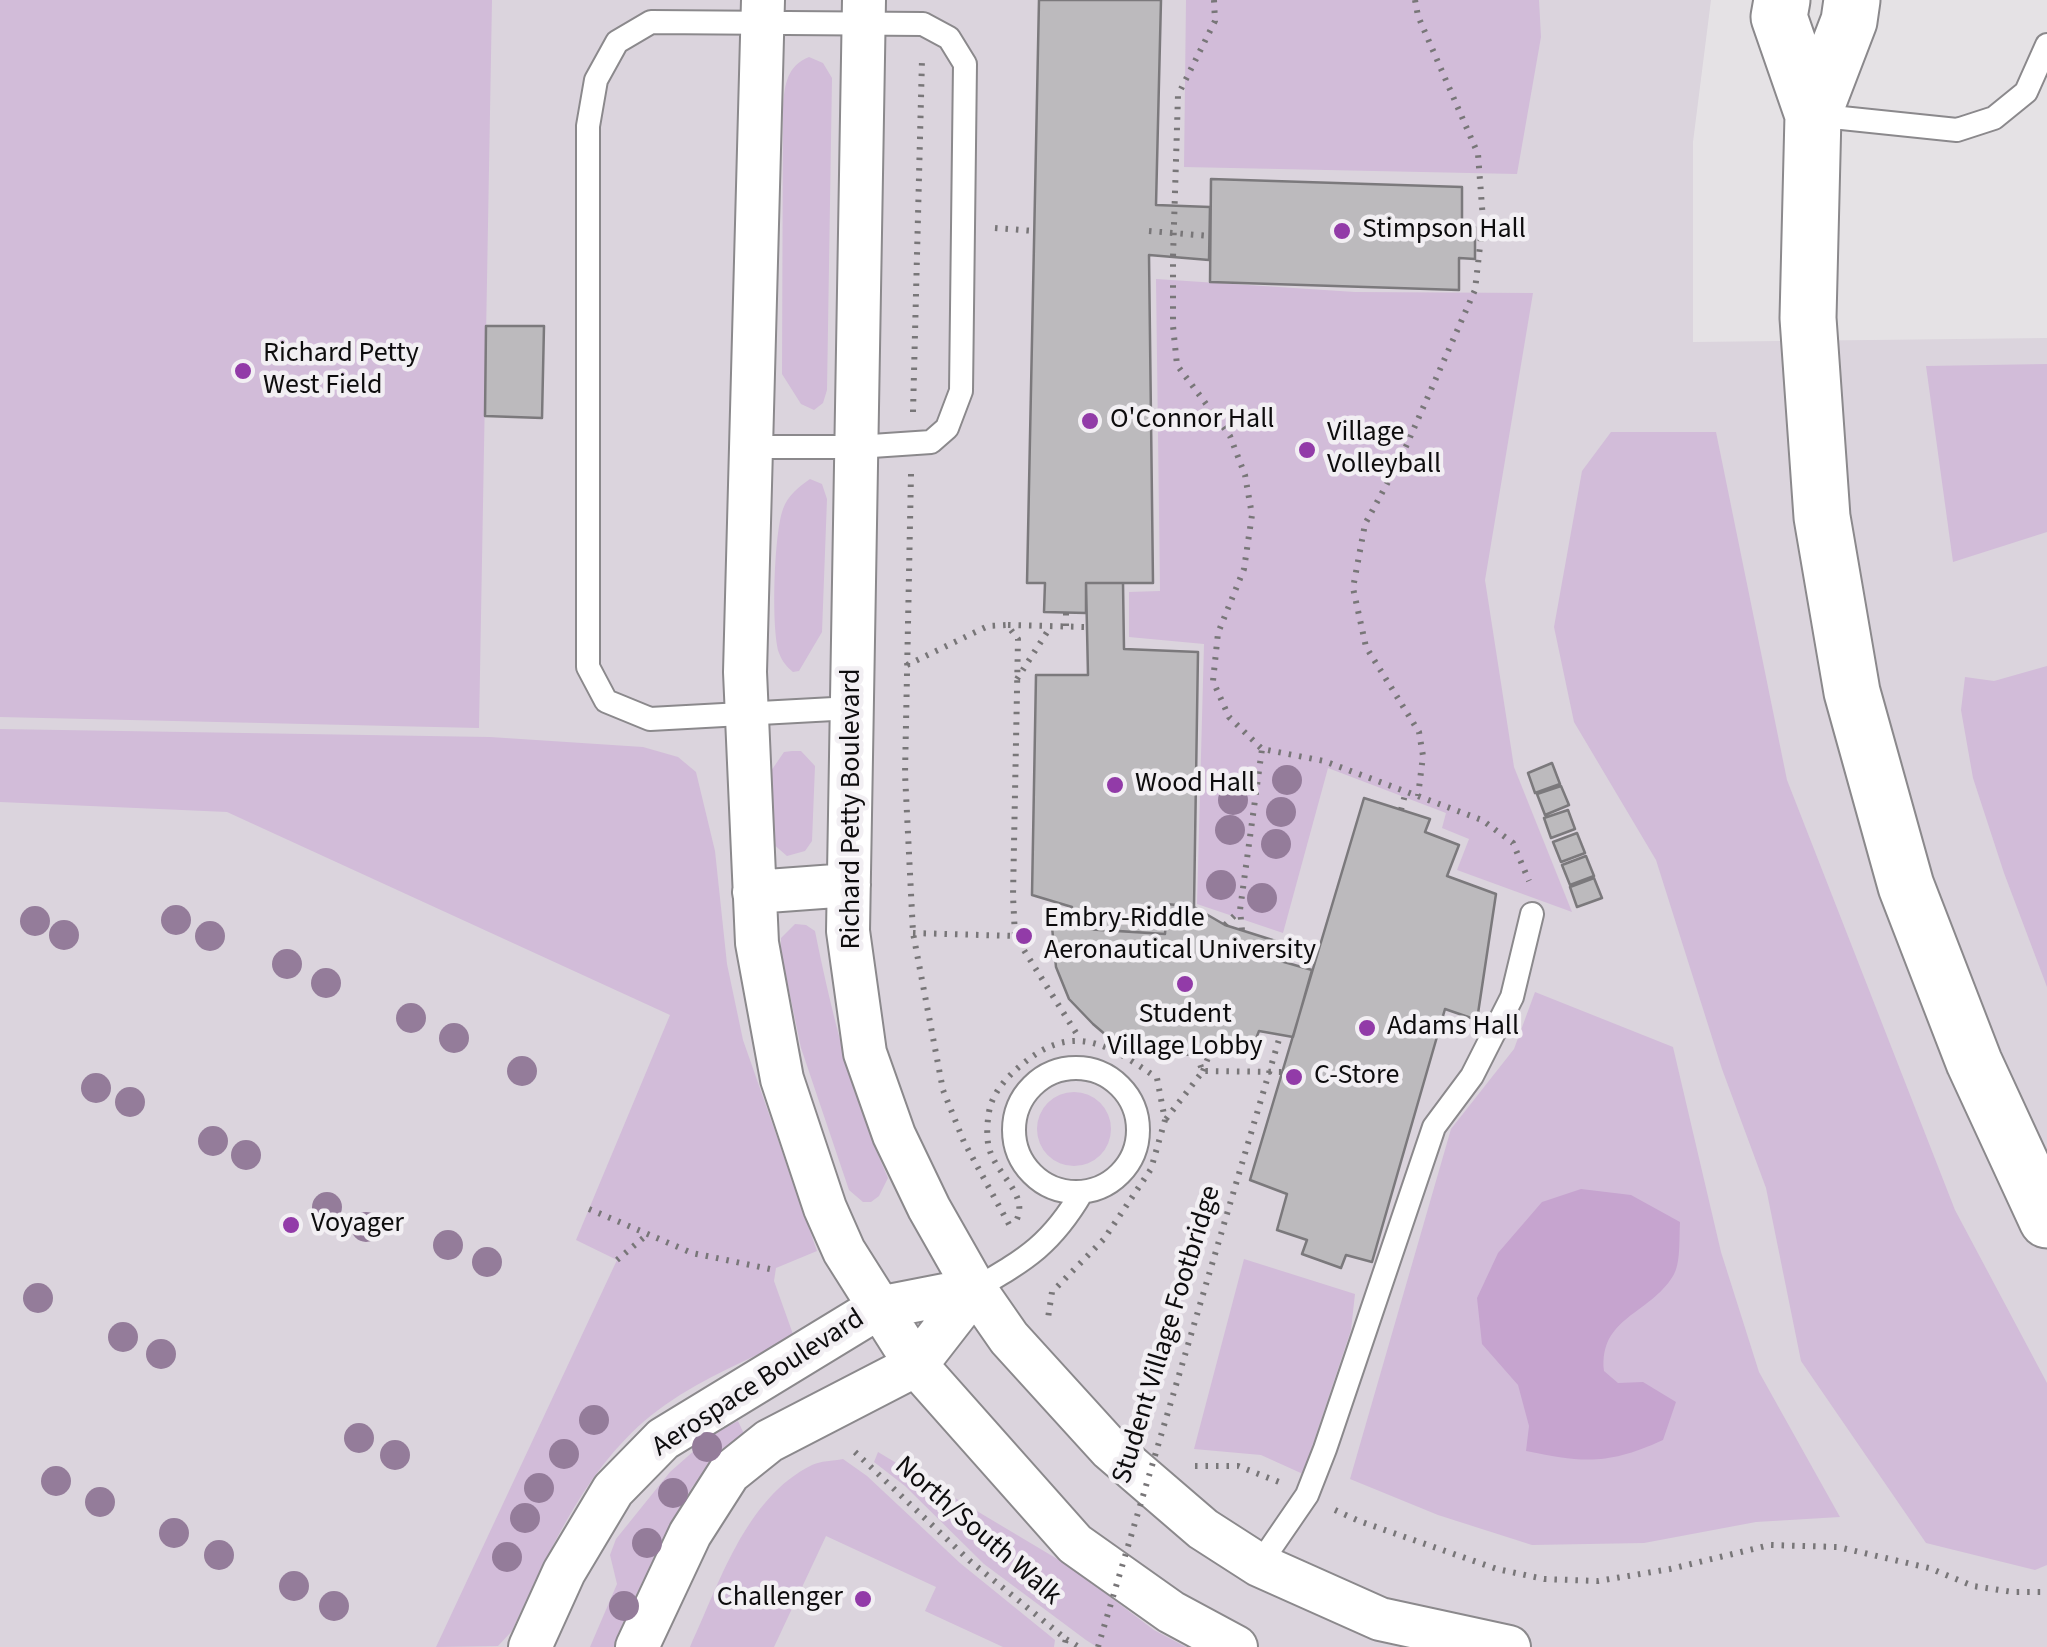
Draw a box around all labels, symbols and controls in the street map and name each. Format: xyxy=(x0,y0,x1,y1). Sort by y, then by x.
place label: Stimpson Hall xyxy=(1362,214,1526,248)
marker: Stimpson Hall xyxy=(1331,220,1353,242)
place label: Richard Petty West Field xyxy=(263,338,419,404)
marker: Richard Petty West Field xyxy=(232,360,254,382)
place label: O'Connor Hall xyxy=(1110,404,1274,438)
marker: O'Connor Hall xyxy=(1079,410,1101,432)
place label: Village Volleyball xyxy=(1327,417,1441,483)
marker: Village Volleyball xyxy=(1296,439,1318,461)
street label: Richard Petty Boulevard xyxy=(836,669,870,949)
place label: Wood Hall xyxy=(1135,768,1255,802)
marker: Wood Hall xyxy=(1104,774,1126,796)
place label: Embry-Riddle Aeronautical University xyxy=(1044,903,1316,969)
marker: Embry-Riddle Aeronautical University xyxy=(1013,925,1035,947)
marker: Student Village Lobby xyxy=(1174,973,1196,995)
place label: Student Village Lobby xyxy=(1107,999,1263,1065)
place label: Adams Hall xyxy=(1387,1011,1519,1045)
marker: Adams Hall xyxy=(1356,1017,1378,1039)
place label: C-Store xyxy=(1314,1060,1399,1094)
marker: C-Store xyxy=(1283,1066,1305,1088)
street label: Student Village Footbridge xyxy=(1107,1182,1229,1488)
place label: Voyager xyxy=(311,1208,404,1242)
marker: Voyager xyxy=(280,1214,302,1236)
street label: Aerospace Boulevard xyxy=(647,1303,871,1465)
street label: North/South Walk xyxy=(887,1450,1067,1614)
place label: Challenger xyxy=(717,1582,843,1616)
marker: Challenger xyxy=(852,1588,874,1610)

